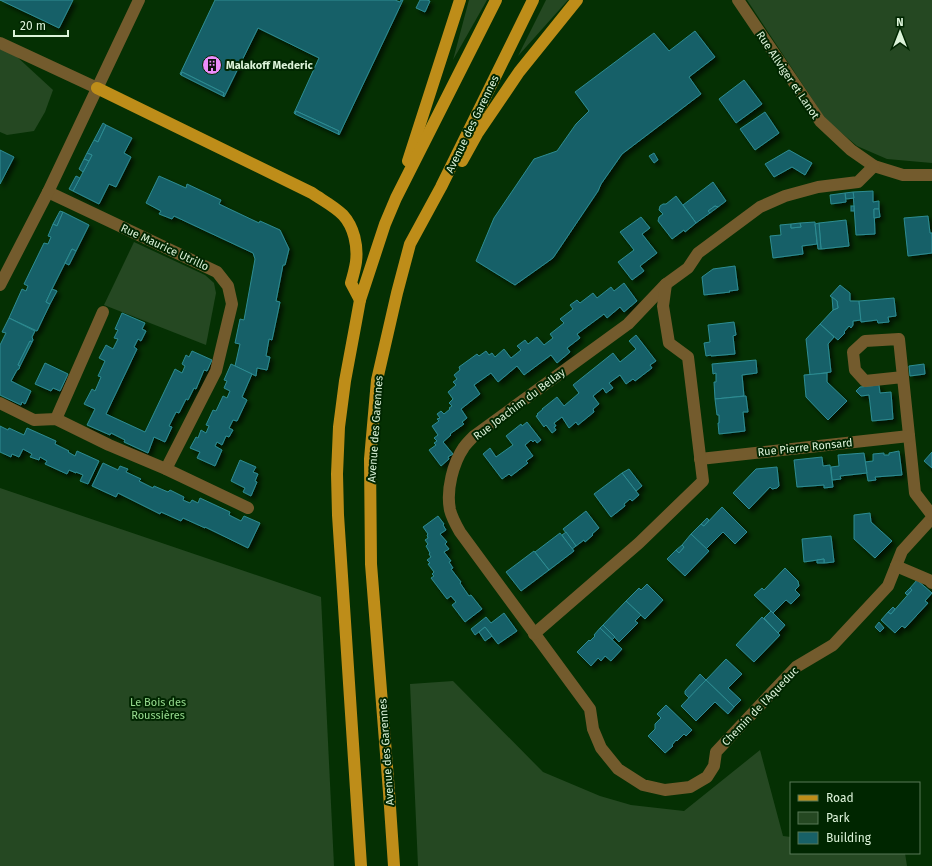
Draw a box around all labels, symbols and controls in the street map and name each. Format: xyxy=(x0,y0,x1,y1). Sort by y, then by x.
scale bar xyxy=(14,12,68,38)
north arrow xyxy=(880,12,920,52)
text: N xyxy=(896,16,904,29)
text: 20 m xyxy=(20,19,46,33)
street label: Rue Allviger et Lanot xyxy=(753,29,822,122)
building icon: Malakoff Mederic xyxy=(201,54,223,76)
place label: Malakoff Mederic xyxy=(226,59,313,72)
street label: Avenue des Garennes xyxy=(443,73,502,175)
street label: Rue Maurice Utrillo xyxy=(119,221,211,274)
street label: Rue Joachim du Bellay xyxy=(471,365,568,443)
street label: Avenue des Garennes xyxy=(365,375,386,483)
street label: Rue Pierre Ronsard xyxy=(757,436,853,459)
street label: Chemin de l'Aqueduc xyxy=(719,664,801,748)
park label: Le Bois des Roussières xyxy=(130,696,186,722)
street label: Avenue des Garennes xyxy=(376,698,397,806)
legend xyxy=(790,782,920,854)
text: Road xyxy=(826,791,854,805)
text: Park xyxy=(826,811,850,825)
text: Building xyxy=(826,831,872,845)

